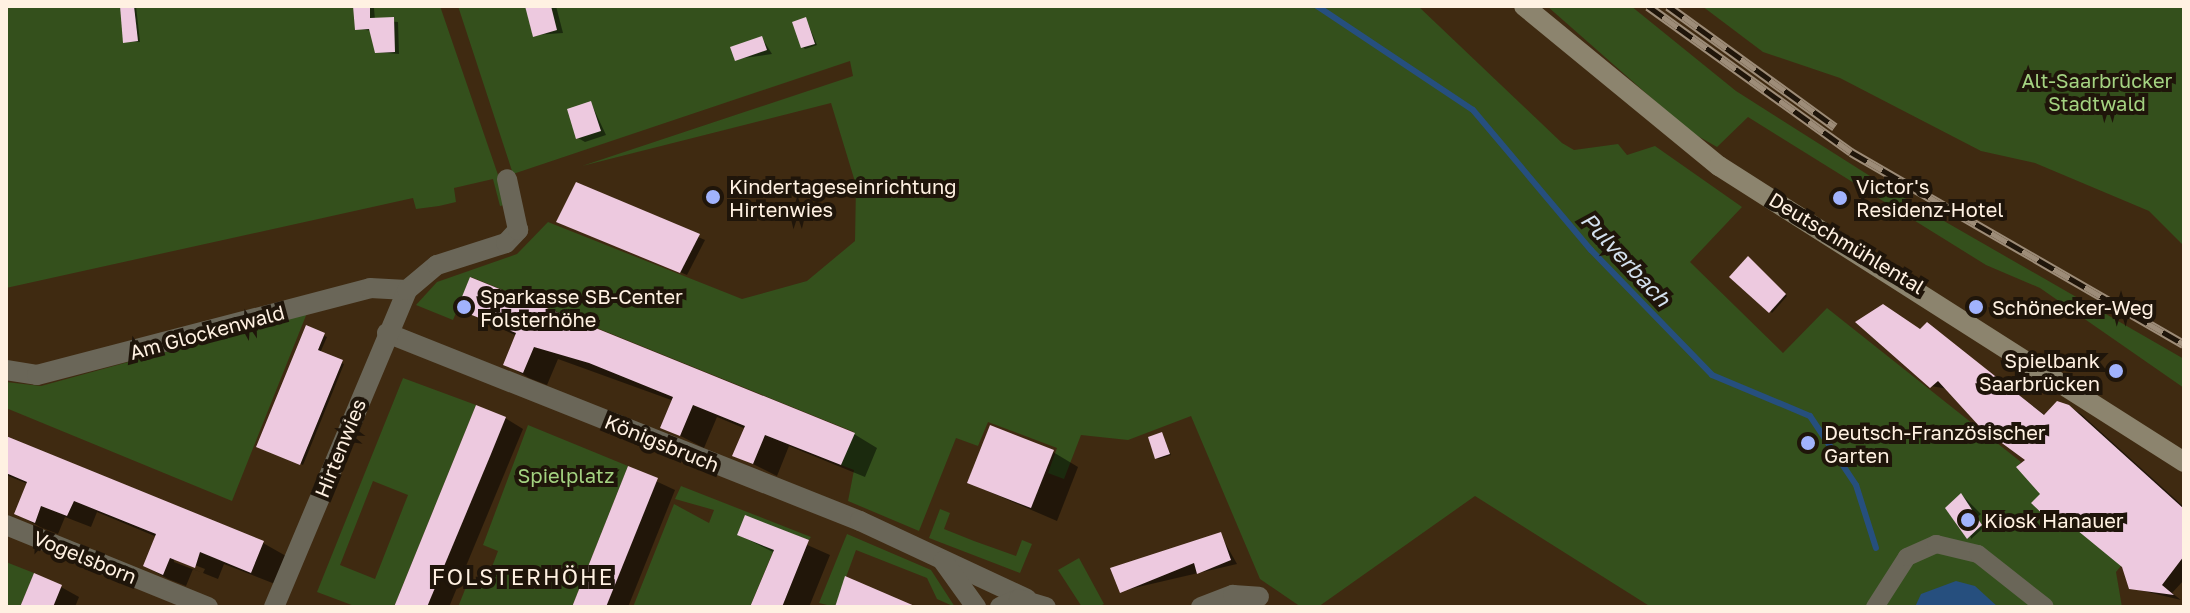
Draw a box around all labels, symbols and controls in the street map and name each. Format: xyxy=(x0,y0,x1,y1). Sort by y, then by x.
park label: Alt-Saarbrücker Stadtwald xyxy=(2022,69,2172,116)
place label: Kindertageseinrichtung Hirtenwies xyxy=(729,174,956,221)
place label: Victor's Residenz-Hotel xyxy=(1856,174,2004,221)
street label: Deutschmühlental xyxy=(1765,187,1929,299)
marker: Kindertageseinrichtung Hirtenwies xyxy=(704,188,722,206)
marker: Victor's Residenz-Hotel xyxy=(1831,189,1849,207)
water label: Pulverbach xyxy=(1576,206,1676,312)
place label: Sparkasse SB-Center Folsterhöhe xyxy=(480,284,683,331)
place label: Schönecker-Weg xyxy=(1992,295,2154,319)
marker: Sparkasse SB-Center Folsterhöhe xyxy=(455,298,473,316)
marker: Schönecker-Weg xyxy=(1967,298,1985,316)
street label: Am Glockenwald xyxy=(127,300,287,364)
place label: Spielbank Saarbrücken xyxy=(1979,348,2100,395)
marker: Spielbank Saarbrücken xyxy=(2107,362,2125,380)
street label: Hirtenwies xyxy=(309,395,371,501)
street label: Königsbruch xyxy=(601,409,723,477)
place label: Deutsch-Französischer Garten xyxy=(1824,420,2046,467)
marker: Deutsch-Französischer Garten xyxy=(1799,434,1817,452)
park label: Spielplatz xyxy=(518,463,614,487)
place label: Kiosk Hanauer xyxy=(1984,508,2124,532)
marker: Kiosk Hanauer xyxy=(1959,511,1977,529)
street label: Vogelsborn xyxy=(30,525,140,589)
district label: FOLSTERHÖHE xyxy=(432,564,614,590)

